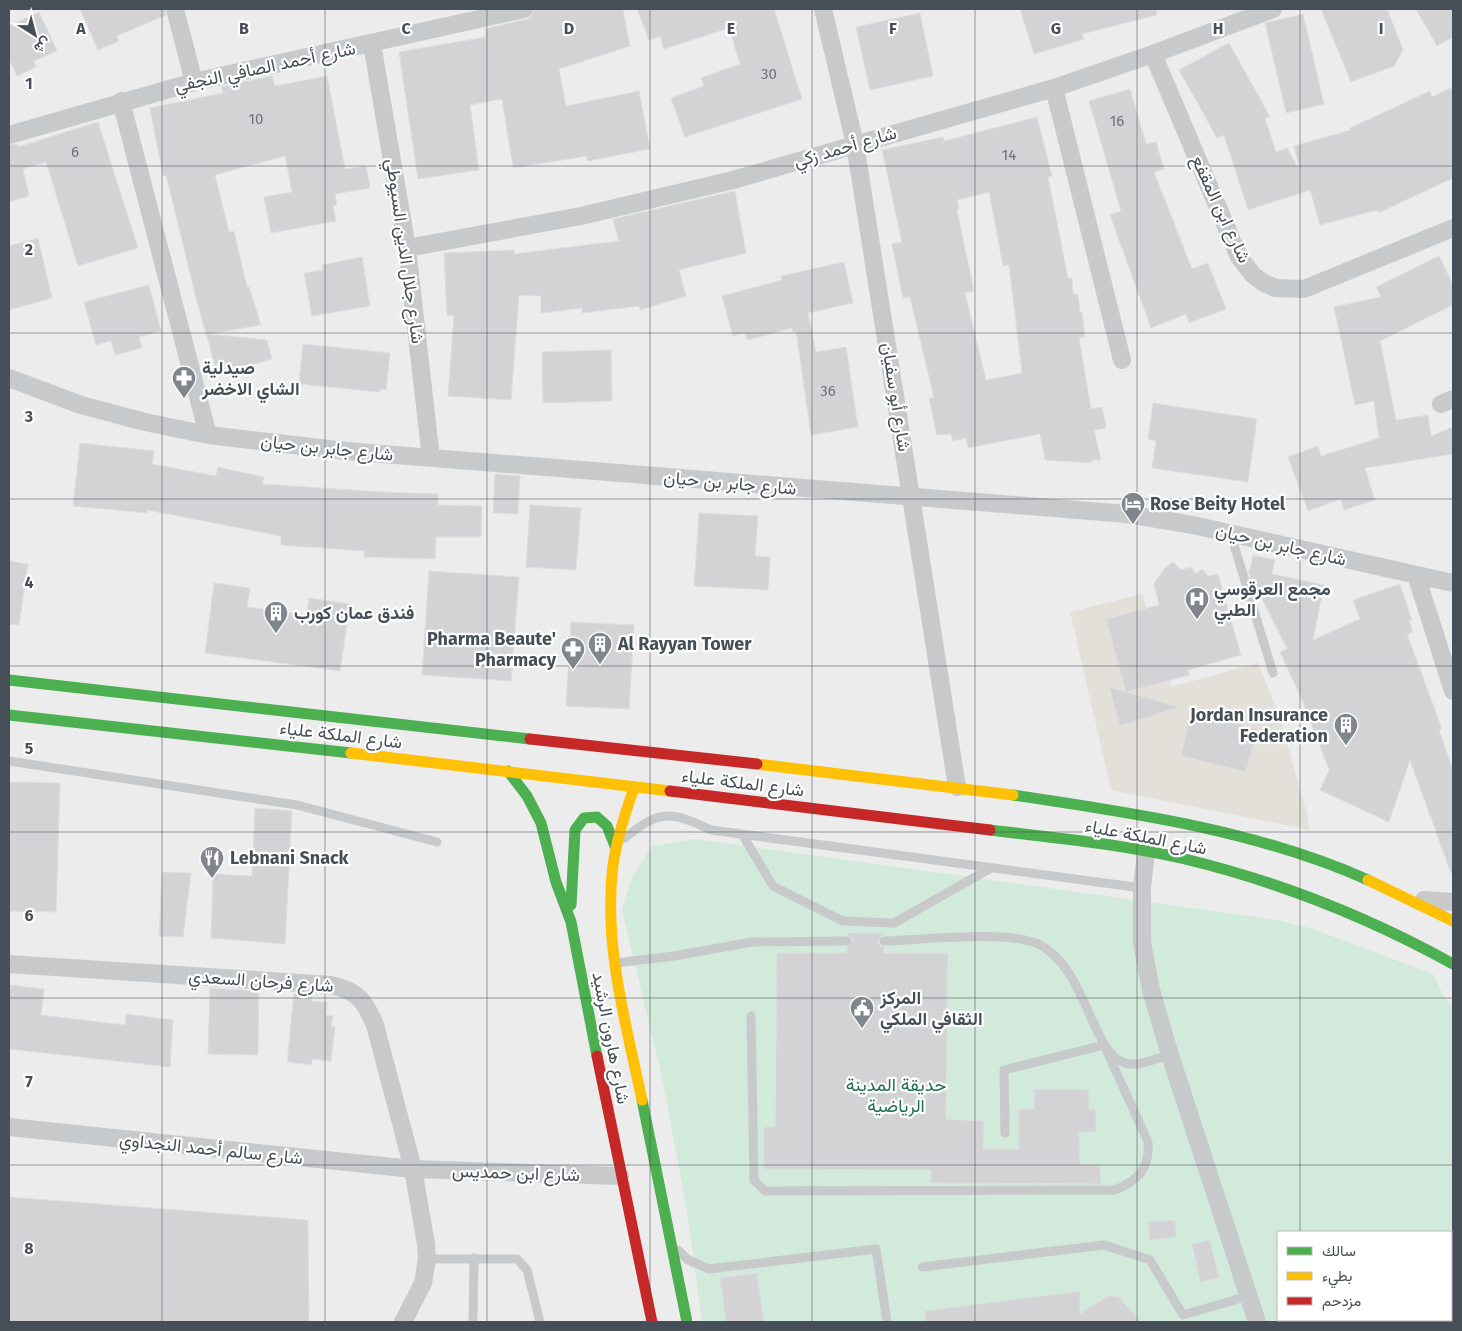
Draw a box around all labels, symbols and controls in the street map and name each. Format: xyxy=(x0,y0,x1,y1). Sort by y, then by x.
north arrow xyxy=(10,10,60,60)
text: A xyxy=(75,19,86,38)
text: B xyxy=(239,19,249,38)
text: C xyxy=(401,19,411,38)
text: D xyxy=(564,19,574,38)
text: E xyxy=(727,19,735,38)
text: F xyxy=(889,19,897,38)
text: G xyxy=(1051,19,1061,38)
text: H xyxy=(1213,19,1223,38)
text: I xyxy=(1379,19,1383,38)
text: ش xyxy=(30,33,54,57)
street label: شارع أحمد الصافي النجفي xyxy=(173,37,358,101)
house number: 30 xyxy=(761,65,777,83)
text: 1 xyxy=(25,74,33,93)
house number: 10 xyxy=(249,110,263,128)
house number: 16 xyxy=(1110,112,1124,130)
street label: شارع أحمد زكي xyxy=(791,122,900,176)
house number: 6 xyxy=(71,143,79,161)
house number: 14 xyxy=(1002,146,1016,164)
street label: شارع ابن المقفع xyxy=(1185,152,1256,267)
street label: شارع جلال الدين السيوطي xyxy=(377,157,429,345)
text: 2 xyxy=(25,240,33,259)
street label: شارع أبو سفيان xyxy=(876,341,915,453)
place label: صيدلية الشاي الاخضر xyxy=(201,357,300,404)
pharmacy icon: صيدلية الشاي الاخضر xyxy=(171,365,197,399)
house number: 36 xyxy=(820,382,836,400)
text: 3 xyxy=(24,407,33,426)
street label: شارع جابر بن حيان xyxy=(259,430,394,467)
street label: شارع جابر بن حيان xyxy=(663,466,797,501)
hotel icon: Rose Beity Hotel xyxy=(1120,491,1146,525)
place label: Rose Beity Hotel xyxy=(1150,493,1286,515)
street label: شارع جابر بن حيان xyxy=(1213,519,1348,572)
text: 4 xyxy=(24,573,34,592)
place label: مجمع العرقوسي الطبي xyxy=(1214,578,1331,625)
hospital icon: مجمع العرقوسي الطبي xyxy=(1184,586,1210,620)
building icon: فندق عمان كورب xyxy=(263,600,289,634)
place label: فندق عمان كورب xyxy=(294,602,414,624)
place label: Pharma Beaute' Pharmacy xyxy=(427,628,557,671)
building icon: Al Rayyan Tower xyxy=(587,631,613,665)
place label: Al Rayyan Tower xyxy=(617,633,752,655)
pharmacy icon: Pharma Beaute' Pharmacy xyxy=(560,636,586,670)
place label: Jordan Insurance Federation xyxy=(1189,704,1328,747)
building icon: Jordan Insurance Federation xyxy=(1333,712,1359,746)
street label: شارع الملكة علياء xyxy=(278,717,404,754)
text: 5 xyxy=(25,739,34,758)
street label: شارع الملكة علياء xyxy=(680,765,806,802)
street label: شارع الملكة علياء xyxy=(1083,814,1209,861)
restaurant icon: Lebnani Snack xyxy=(199,845,225,879)
place label: Lebnani Snack xyxy=(230,847,350,869)
text: 6 xyxy=(24,906,34,925)
street label: شارع فرحان السعدي xyxy=(187,965,334,1001)
street label: شارع هارون الرشيد xyxy=(586,970,635,1106)
place label: المركز الثقافي الملكي xyxy=(879,987,983,1034)
public building icon: المركز الثقافي الملكي xyxy=(849,995,875,1029)
text: 7 xyxy=(25,1072,33,1091)
park label: حديقة المدينة الرياضية xyxy=(846,1074,946,1117)
street label: شارع سالم أحمد النجداوي xyxy=(118,1128,304,1174)
street label: شارع ابن حمديس xyxy=(452,1160,580,1187)
legend xyxy=(1277,1231,1452,1321)
text: 8 xyxy=(24,1239,34,1258)
text: سالك xyxy=(1322,1242,1356,1260)
text: بطيء xyxy=(1322,1267,1352,1289)
text: مزدحم xyxy=(1322,1292,1361,1311)

